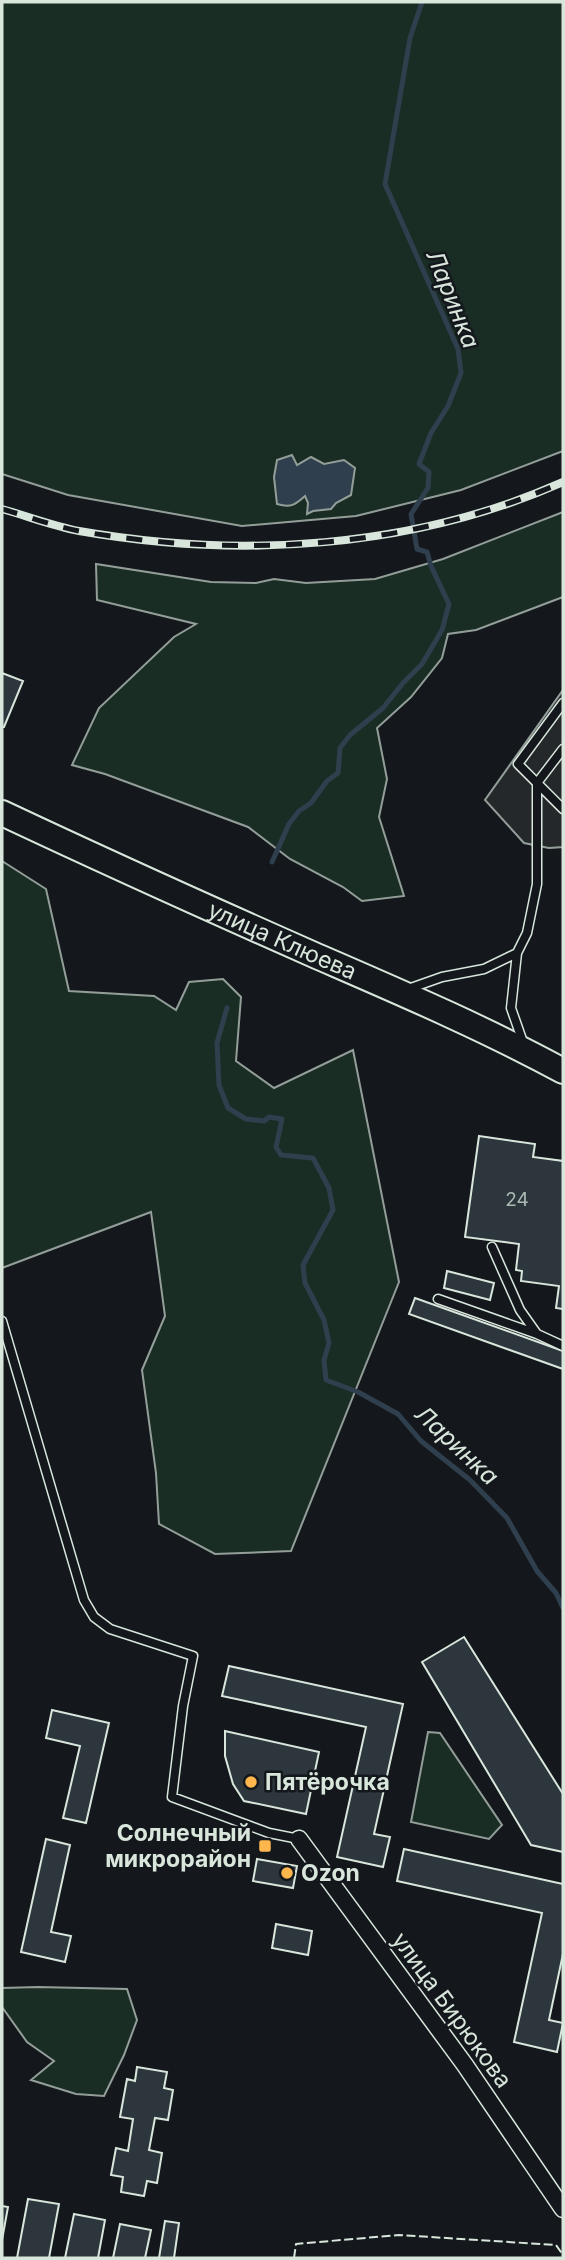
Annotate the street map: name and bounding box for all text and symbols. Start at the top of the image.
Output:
water label: Ларинка [420,246,486,352]
street label: улица Клюева [204,896,361,986]
house number: 24 [505,1188,529,1211]
water label: Ларинка [409,1399,505,1491]
place label: Пятёрочка [265,1768,390,1796]
marker: Пятёрочка [243,1774,259,1790]
place label: Солнечный микрорайон [105,1819,251,1873]
marker: Солнечный микрорайон [257,1838,273,1854]
place label: Ozon [301,1859,360,1887]
marker: Ozon [279,1865,295,1881]
street label: улица Бирюкова [386,1927,518,2093]

